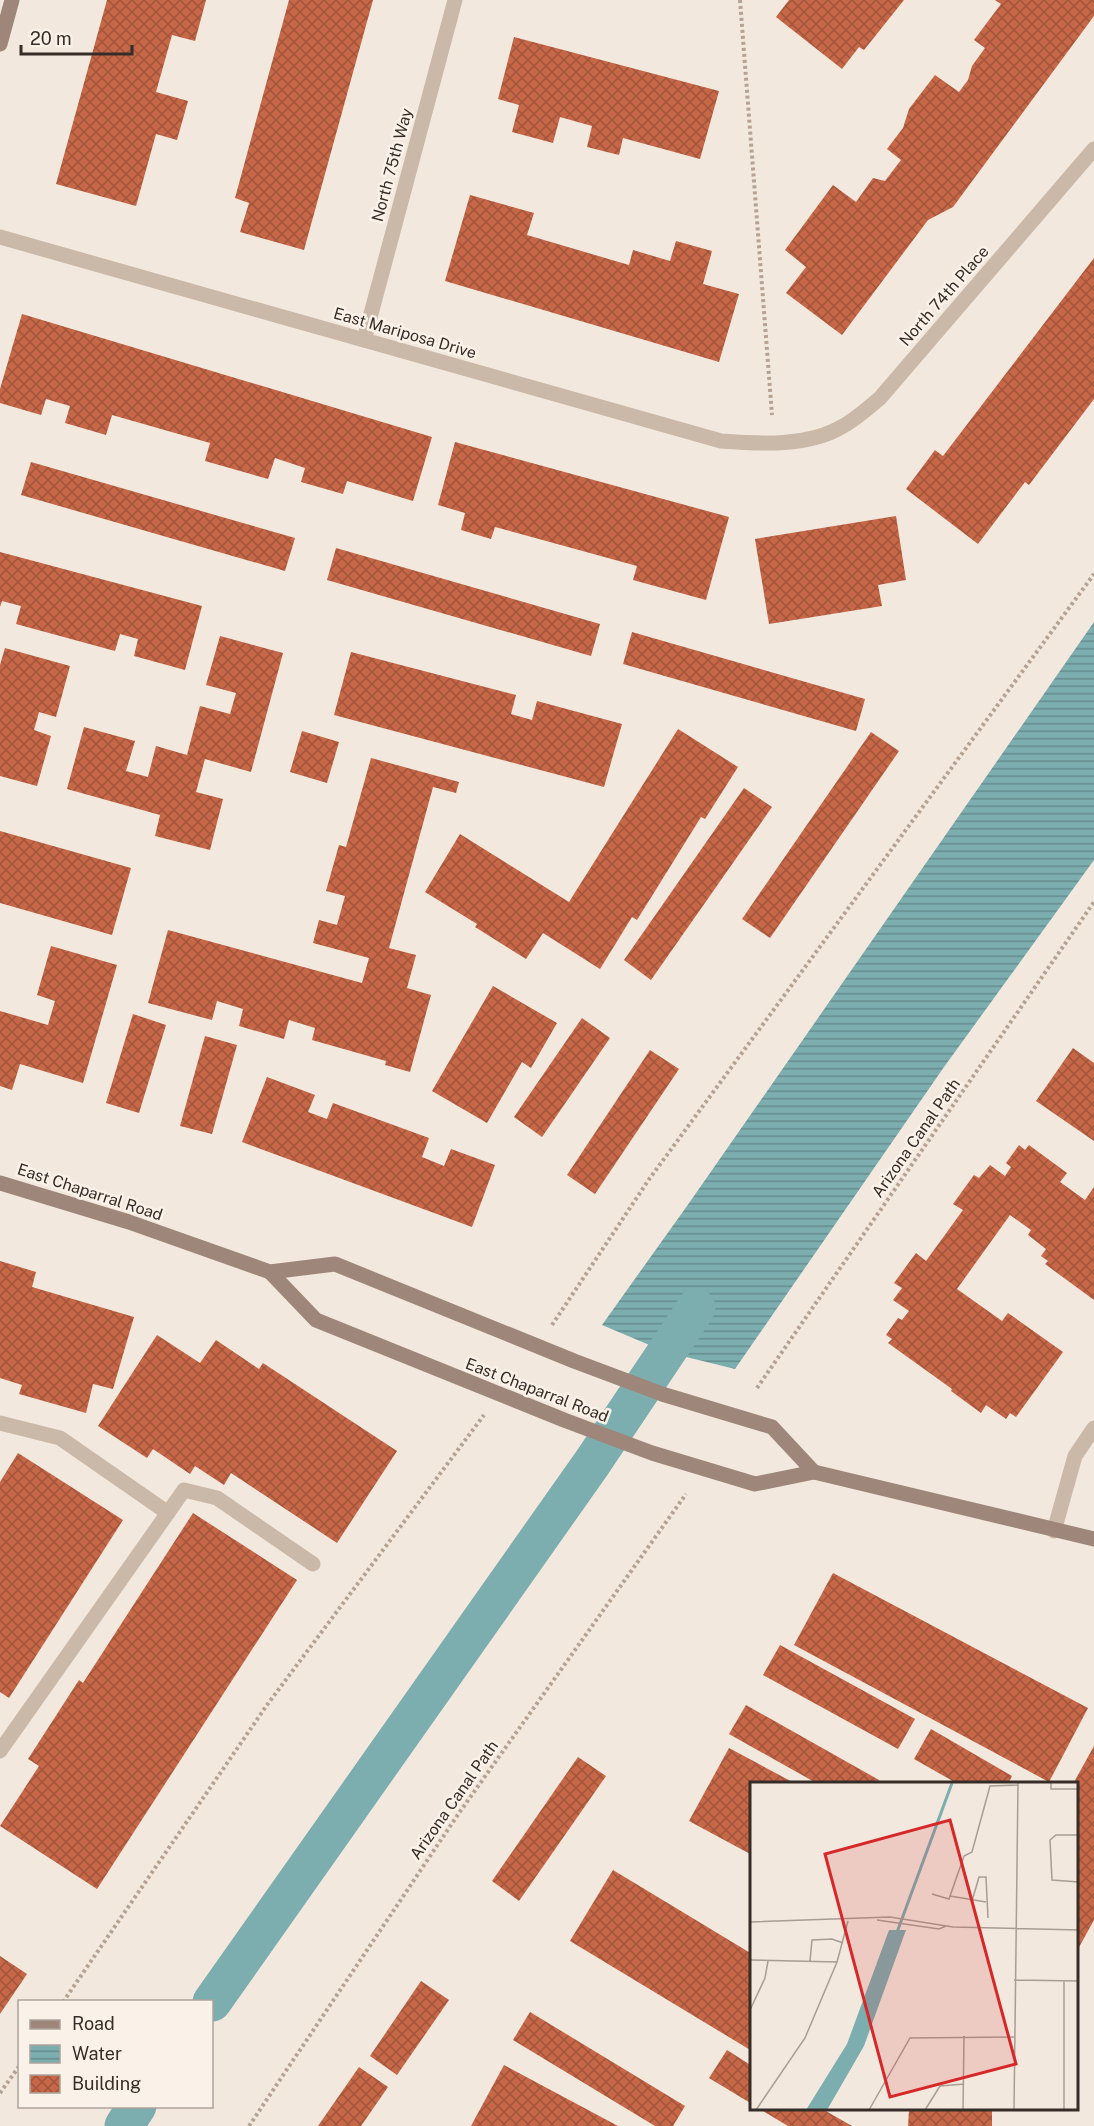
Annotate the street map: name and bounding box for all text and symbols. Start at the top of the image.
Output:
scale bar [21,18,132,56]
text: 20 m [30,28,72,49]
street label: North 75th Way [368,106,416,224]
street label: North 74th Place [895,242,993,350]
street label: East Mariposa Drive [331,304,479,362]
street label: Arizona Canal Path [868,1075,964,1201]
street label: East Chaparral Road [15,1160,165,1224]
street label: East Chaparral Road [463,1354,611,1426]
street label: Arizona Canal Path [406,1737,502,1863]
inset map [750,1782,1079,2111]
legend [18,2000,213,2108]
text: Road [72,2013,115,2034]
text: Water [72,2043,122,2064]
text: Building [72,2073,141,2094]

